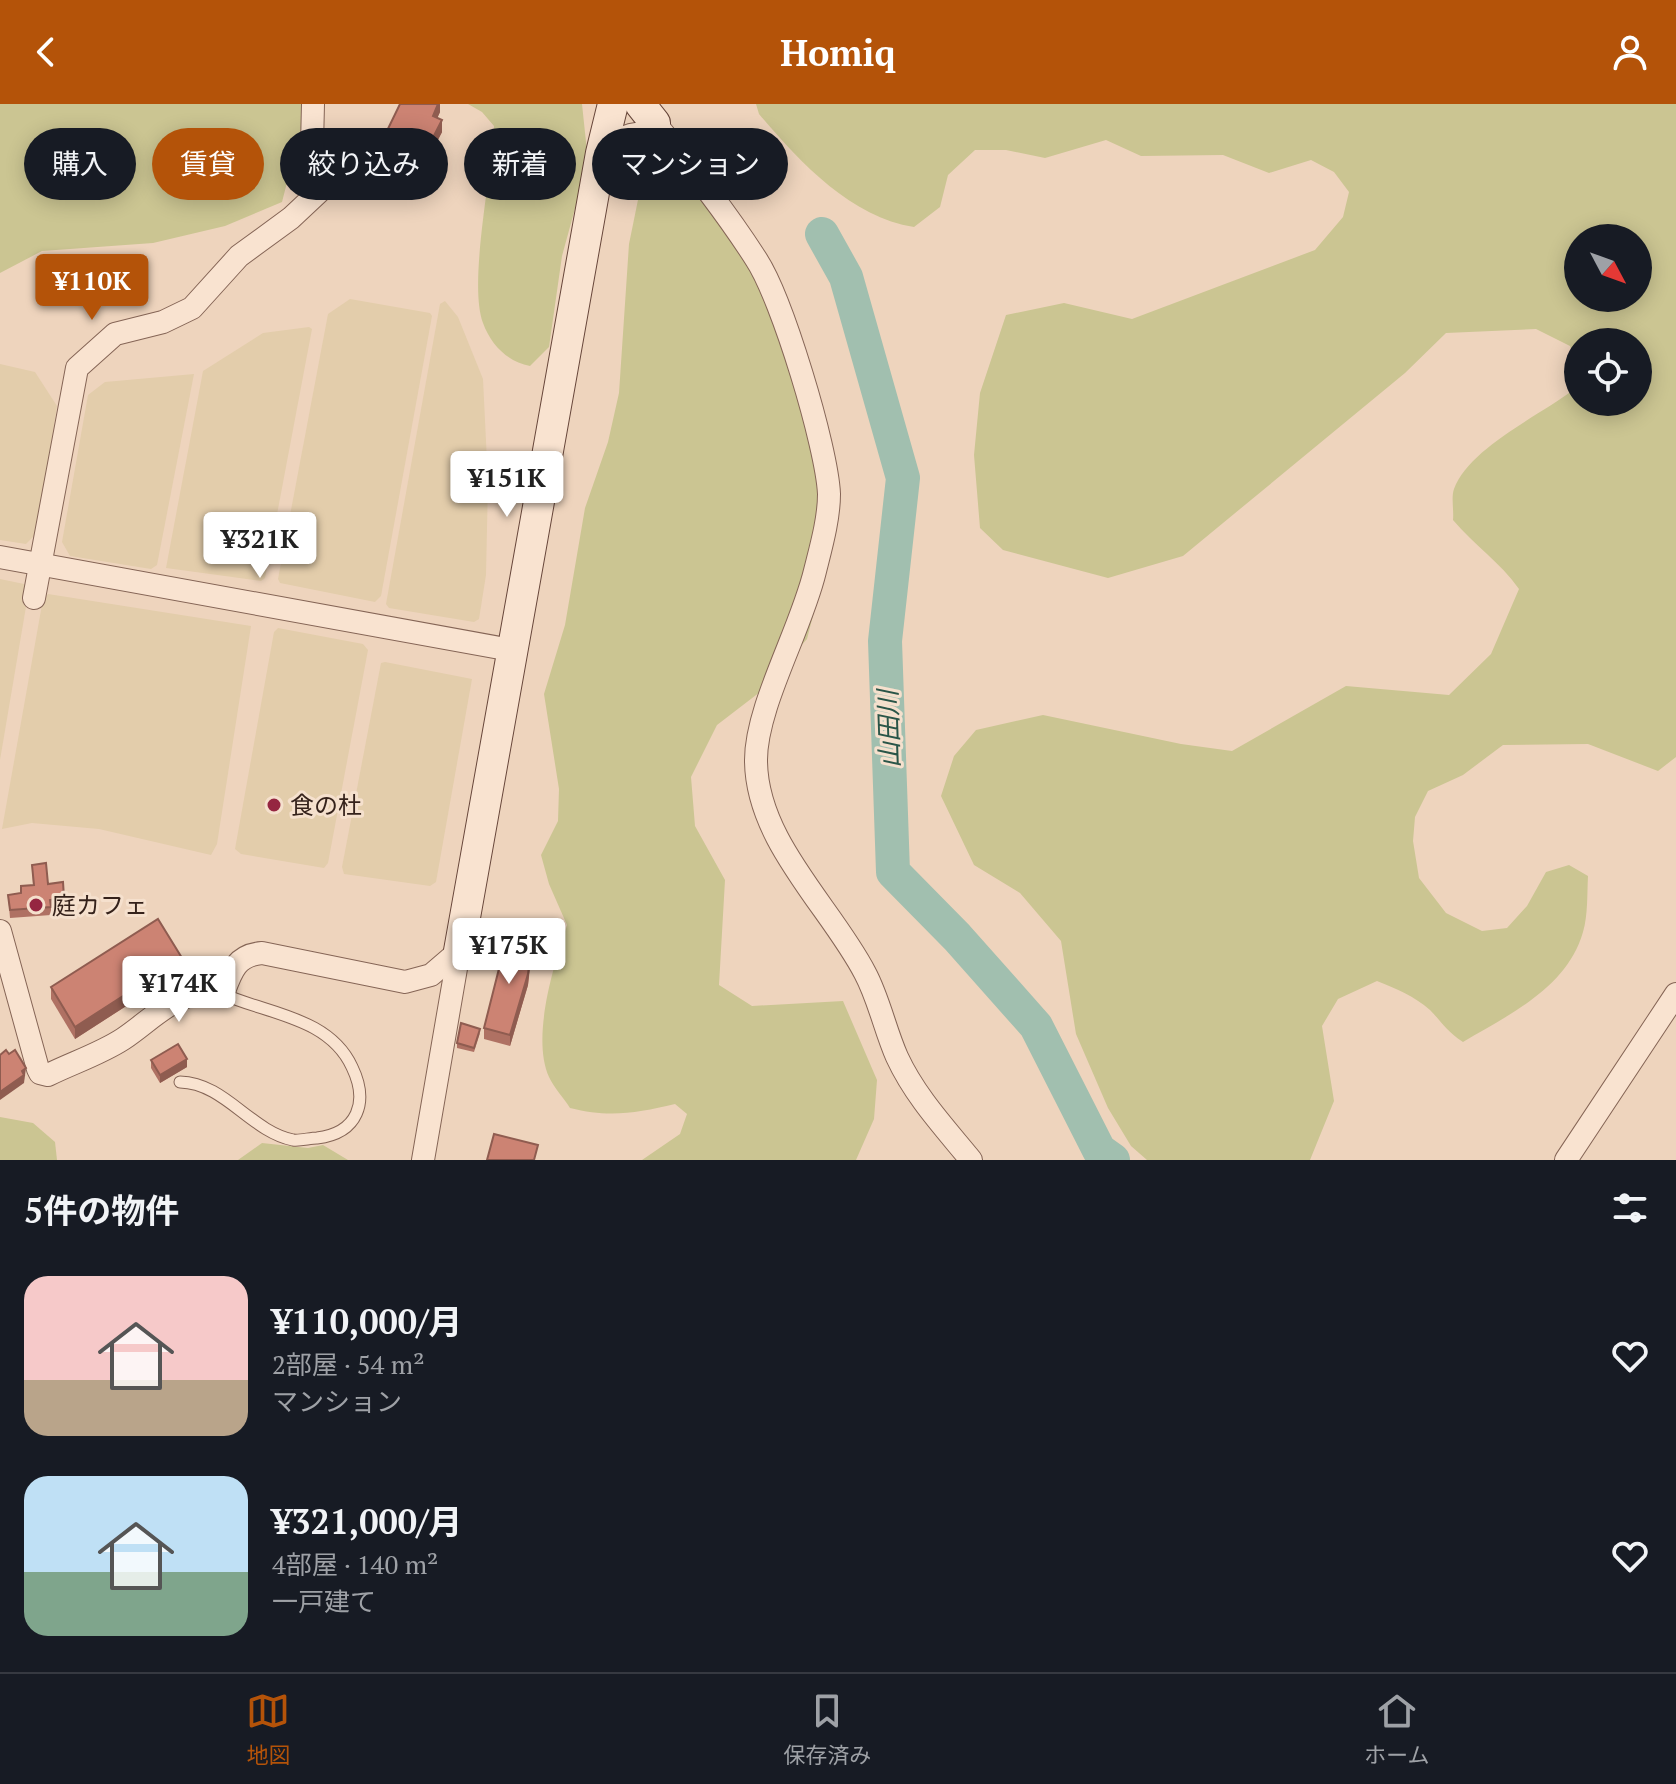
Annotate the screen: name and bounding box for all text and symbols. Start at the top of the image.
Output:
text: Homiq [780,29,896,76]
icon: back [24,30,68,74]
icon: person [1608,30,1652,74]
chip: 購入 [24,128,136,200]
chip: 賃貸 [152,128,264,200]
chip: 絞り込み [280,128,448,200]
chip: 新着 [464,128,576,200]
chip: マンション [592,128,788,200]
north arrow [1564,224,1652,312]
map controls [1564,224,1652,416]
pin: ¥110K [36,254,148,322]
text: ¥110K [53,263,131,297]
button: locate [1564,328,1652,416]
pin: ¥151K [451,451,563,519]
text: ¥151K [468,460,546,494]
pin: ¥321K [204,512,316,580]
text: ¥321K [221,521,299,555]
water label: 山田川 [870,686,906,769]
place label: 食の杜 [290,789,362,821]
marker: 食の杜 [265,796,283,814]
place label: 庭カフェ [52,889,148,921]
marker: 庭カフェ [27,896,45,914]
pin: ¥175K [453,918,565,986]
text: ¥175K [470,927,548,961]
pin: ¥174K [123,956,235,1024]
text: ¥174K [140,965,218,999]
icon: filters [1608,1186,1652,1230]
text: 5件の物件 [24,1188,179,1233]
text: ¥110,000/月 [272,1299,463,1344]
icon: home [88,1308,184,1404]
icon: heart [1608,1334,1652,1378]
text: 2部屋 · 54 m² [272,1347,424,1381]
text: マンション [272,1384,402,1418]
text: ¥321,000/月 [272,1499,463,1544]
icon: home [88,1508,184,1604]
icon: heart [1608,1534,1652,1578]
text: 4部屋 · 140 m² [272,1547,438,1581]
text: 一戸建て [272,1584,376,1618]
tab: 地図 [246,1689,290,1769]
tab: 保存済み [783,1689,871,1769]
tab: ホーム [1364,1689,1430,1769]

